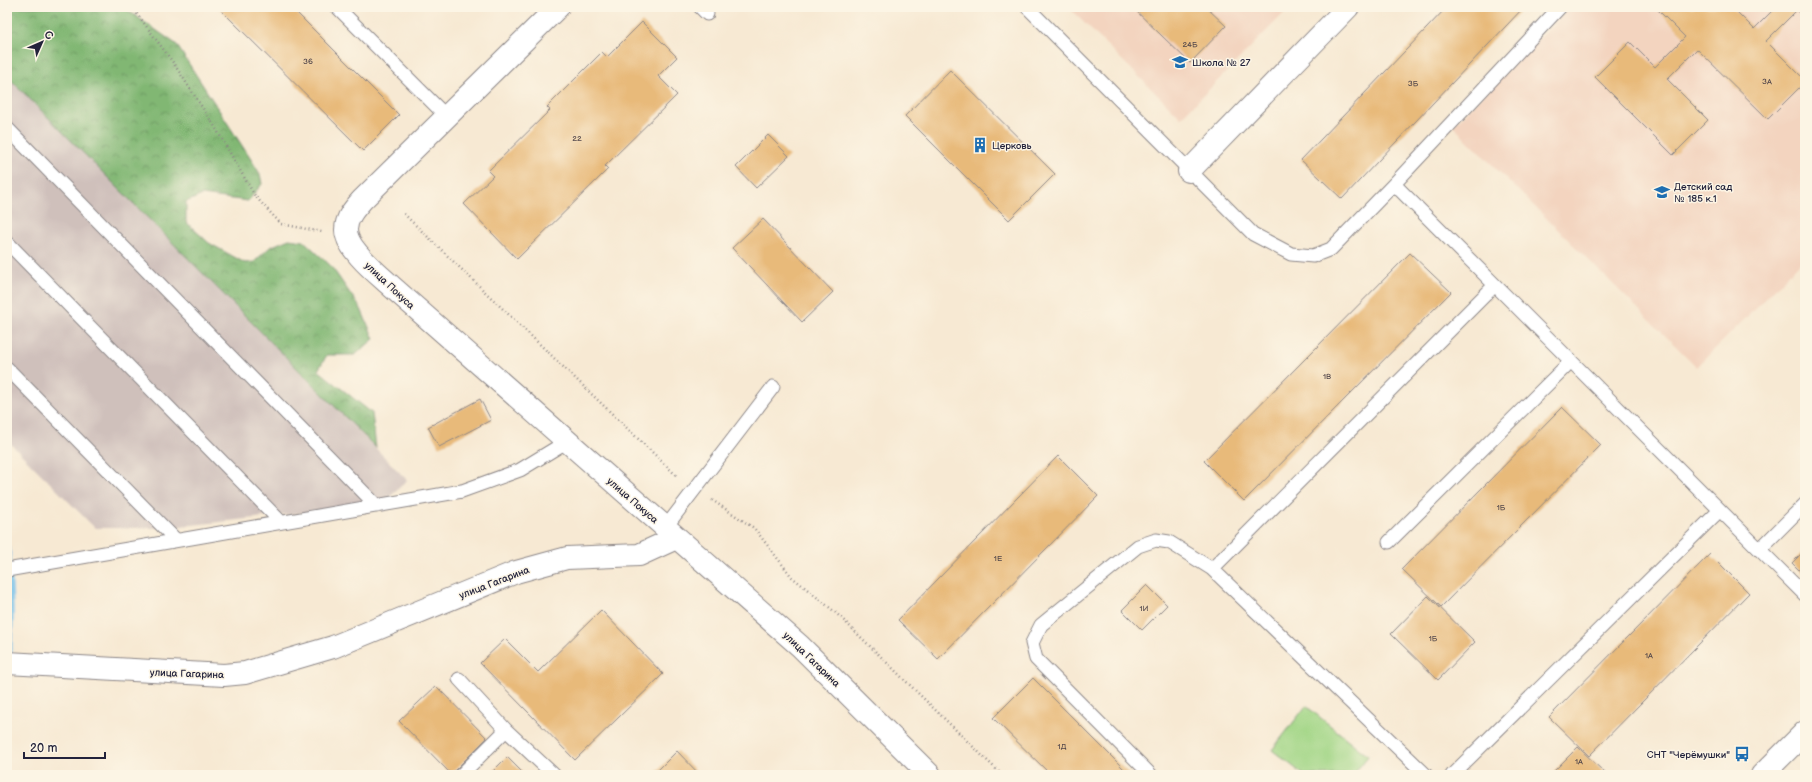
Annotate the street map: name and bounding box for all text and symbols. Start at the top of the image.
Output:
north arrow [22,22,62,62]
text: С [41,28,56,43]
house number: 24Б [1182,40,1198,49]
school or university icon: Школа № 27 [1171,53,1189,71]
house number: 36 [303,57,313,66]
place label: Школа № 27 [1192,57,1251,69]
house number: 3А [1762,77,1772,86]
house number: 3Б [1408,79,1419,88]
house number: 22 [572,134,582,143]
building icon: Церковь [971,136,989,154]
place label: Церковь [992,140,1031,152]
place label: Детский сад № 185 к.1 [1674,181,1732,205]
school or university icon: Детский сад № 185 к.1 [1653,183,1671,201]
street label: улица Покуса [362,260,417,312]
house number: 1В [1323,372,1331,381]
street label: улица Покуса [604,475,660,526]
house number: 1Б [1497,503,1506,512]
house number: 1Е [994,554,1002,563]
street label: улица Гагарина [458,564,531,602]
house number: 1И [1139,604,1149,613]
street label: улица Гагарина [780,630,842,690]
house number: 1Б [1429,634,1438,643]
house number: 1А [1645,651,1653,660]
street label: улица Гагарина [150,667,224,681]
scale bar [24,734,105,760]
text: 20 m [30,741,57,756]
house number: 1Д [1058,742,1067,751]
bus stop icon: СНТ "Черёмушки" [1733,745,1751,763]
place label: СНТ "Черёмушки" [1647,749,1730,761]
house number: 1А [1575,757,1583,766]

